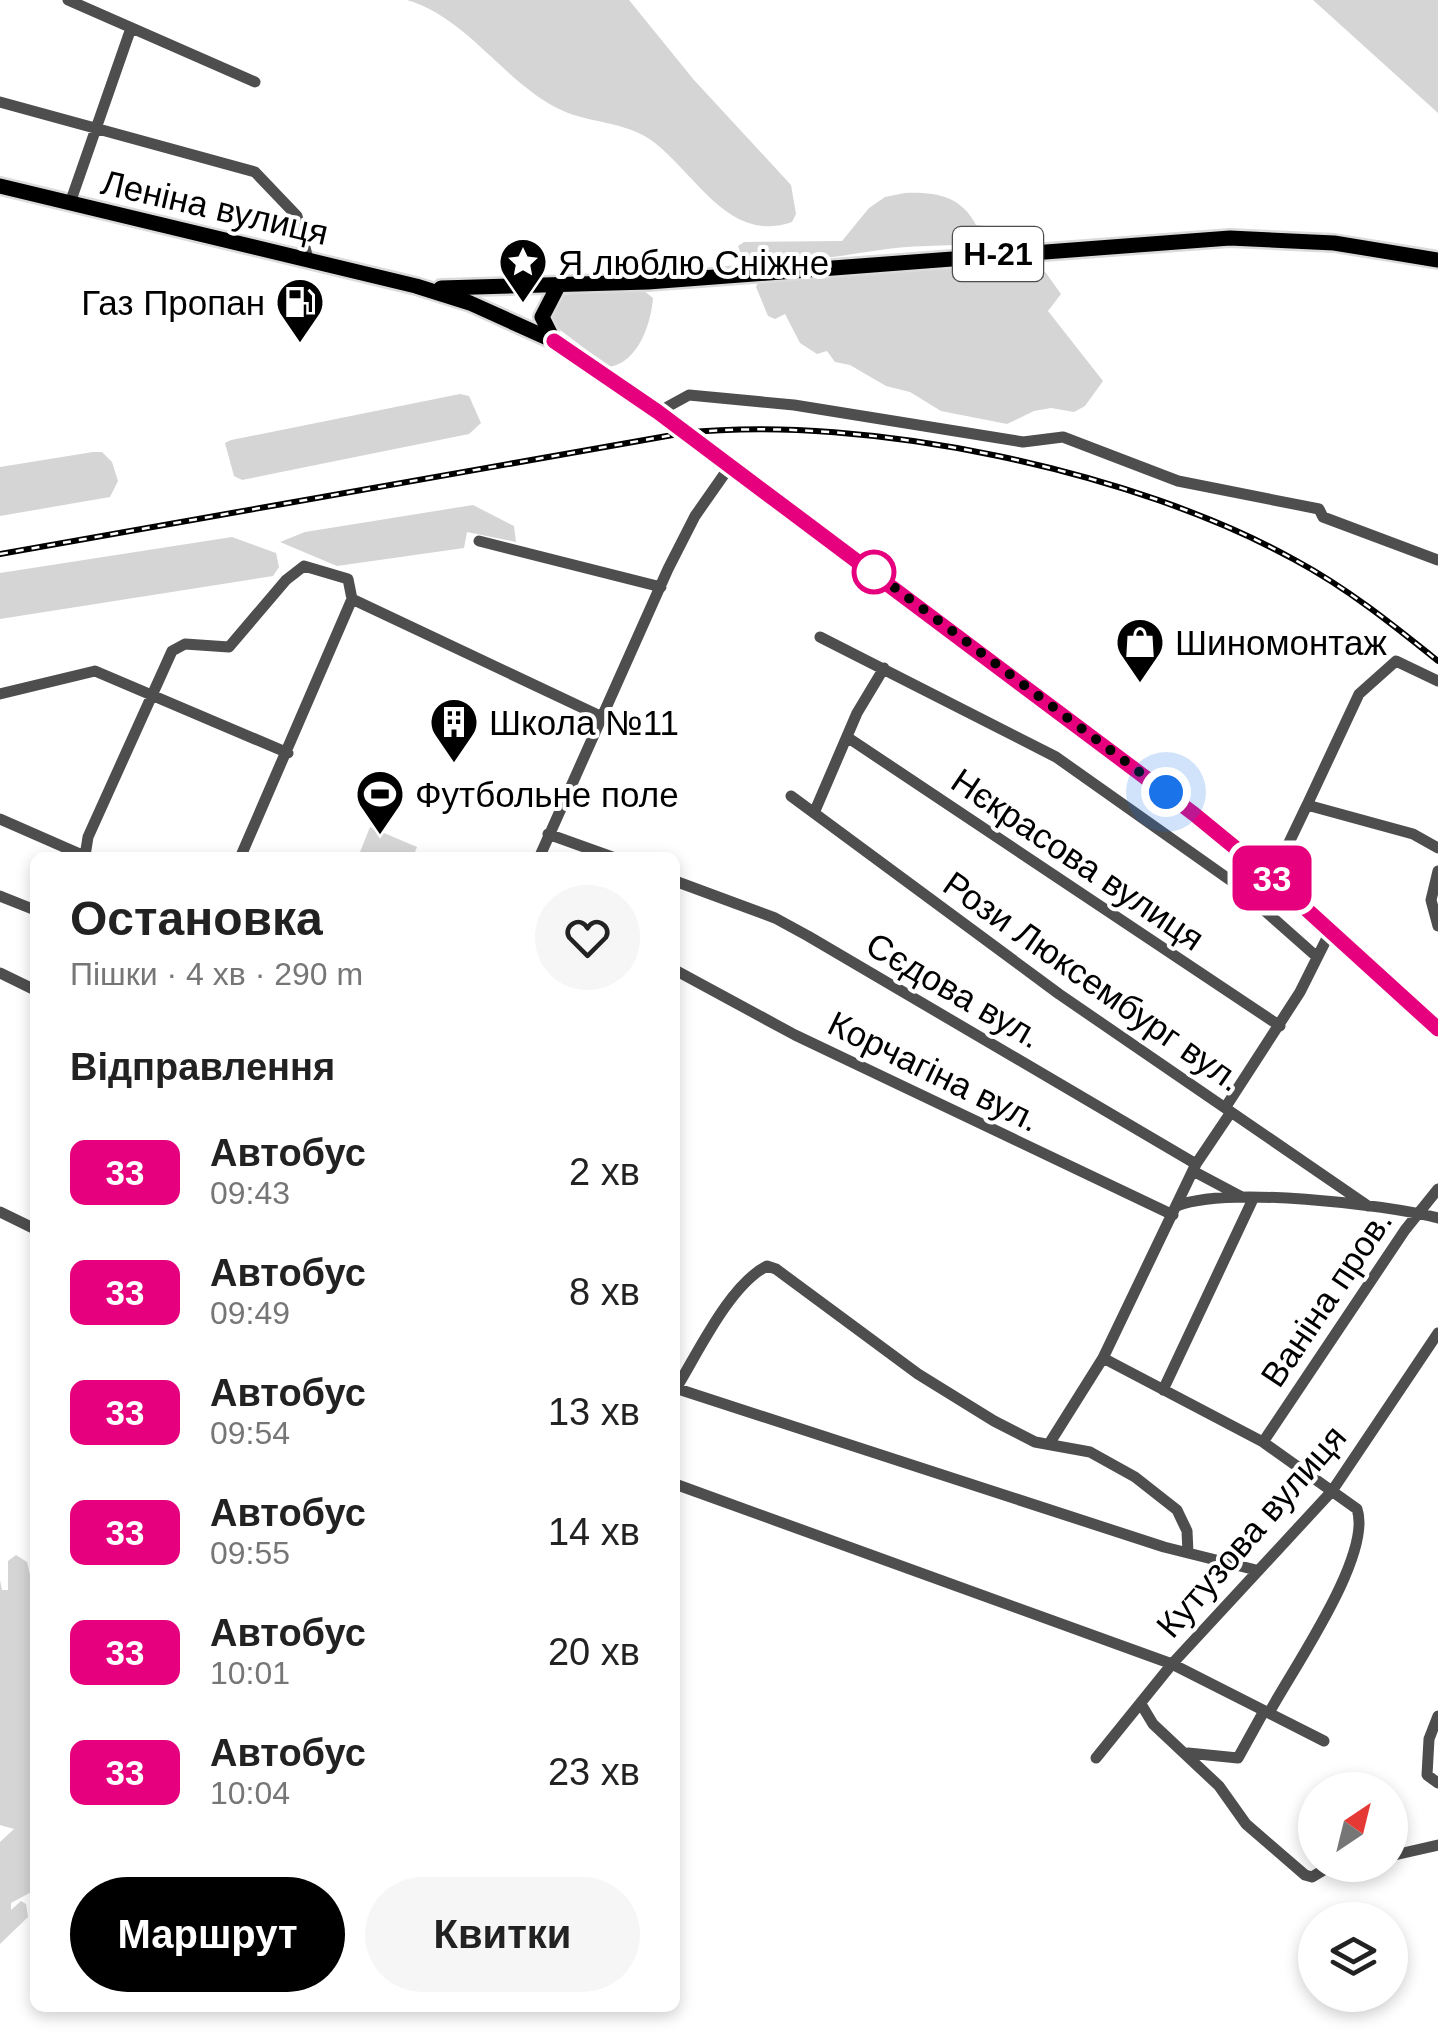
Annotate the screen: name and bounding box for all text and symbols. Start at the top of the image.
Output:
street label: Леніна вулиця [98,162,332,252]
road number: Н-21 [953,227,1043,281]
place icon: Я люблю Сніжне [497,236,549,304]
place label: Я люблю Сніжне [558,243,829,282]
fuel station icon: Газ Пропан [274,276,326,344]
place label: Газ Пропан [81,283,265,322]
unlabelled marker [853,551,895,593]
shop icon: Шиномонтаж [1114,616,1166,684]
place label: Шиномонтаж [1175,623,1387,662]
building icon: Школа №11 [428,696,480,764]
place label: Школа №11 [489,703,679,742]
street label: Нєкрасова вулиця [945,760,1211,958]
your location [1141,767,1191,817]
sports icon: Футбольне поле [354,768,406,836]
place label: Футбольне поле [415,775,679,814]
line badge: 33 [1227,846,1317,910]
text: 33 [1253,859,1291,898]
street label: Рози Люксембург вул. [936,863,1250,1099]
button: heart [535,885,640,990]
text: Остановка [70,892,323,945]
street label: Сєдова вул. [860,924,1048,1056]
text: Пішки · 4 хв · 290 m [70,956,363,992]
street label: Корчагіна вул. [822,1003,1046,1139]
text: Відправлення [70,1046,335,1088]
text: Автобус [210,1132,366,1174]
text: 2 хв [569,1151,640,1193]
text: 33 [106,1153,144,1192]
text: 09:43 [210,1175,290,1211]
street label: Ваніна пров. [1253,1202,1399,1394]
text: Автобус [210,1252,366,1294]
text: 8 хв [569,1271,640,1313]
text: 33 [106,1273,144,1312]
text: 09:49 [210,1295,290,1331]
text: Автобус [210,1372,366,1414]
text: 13 хв [548,1391,640,1433]
text: 33 [106,1393,144,1432]
text: 09:54 [210,1415,290,1451]
street label: Кутузова вулиця [1148,1417,1354,1645]
text: Автобус [210,1492,366,1534]
text: 14 хв [548,1511,640,1553]
text: 33 [106,1513,144,1552]
text: 09:55 [210,1535,290,1571]
text: Автобус [210,1612,366,1654]
text: 20 хв [548,1631,640,1673]
text: 33 [106,1633,144,1672]
text: 10:01 [210,1655,290,1691]
text: Автобус [210,1732,366,1774]
text: 23 хв [548,1751,640,1793]
text: 33 [106,1753,144,1792]
north arrow [1298,1772,1408,1882]
map controls [1298,1772,1408,2012]
text: 10:04 [210,1775,290,1811]
button: Маршрут [70,1877,345,1992]
button: Квитки [365,1877,640,1992]
button: layers [1298,1902,1408,2012]

